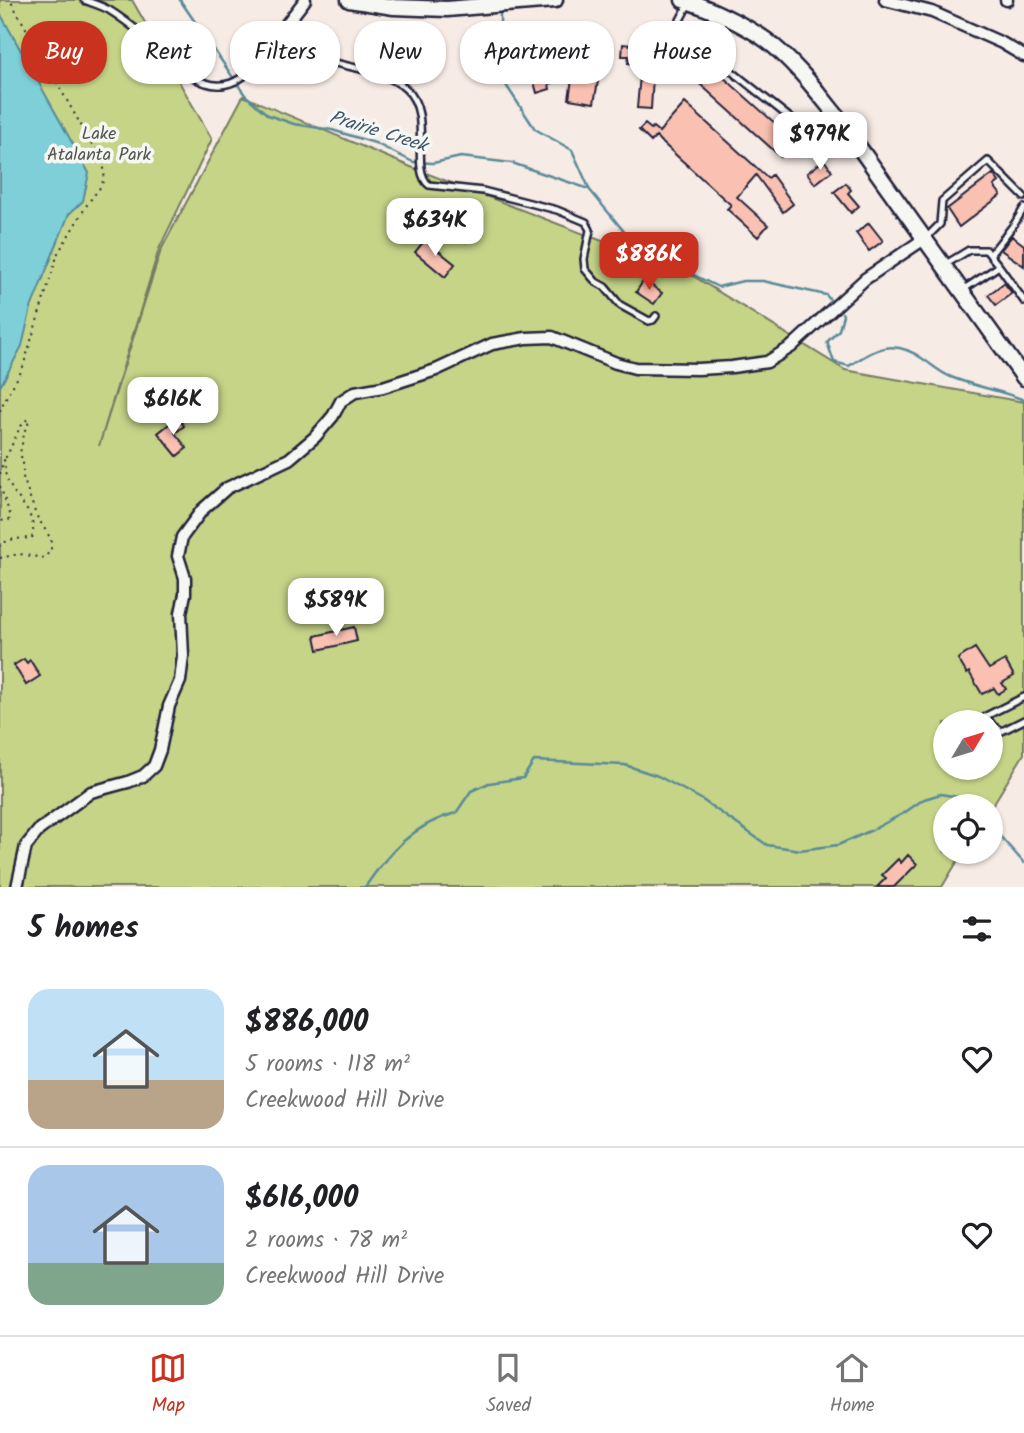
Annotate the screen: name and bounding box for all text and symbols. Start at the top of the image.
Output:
chip: Buy [21,21,107,84]
chip: Rent [121,21,216,84]
chip: Filters [230,21,340,84]
chip: New [354,21,446,84]
chip: Apartment [460,21,614,84]
chip: House [628,21,736,84]
water label: Prairie Creek [325,103,433,162]
pin: $979K [771,113,869,172]
text: $979K [789,117,851,153]
park label: Lake Atalanta Park [47,120,152,170]
pin: $634K [386,198,484,258]
text: $634K [402,203,468,239]
pin: $886K [600,232,698,292]
text: $886K [615,237,683,273]
pin: $616K [124,378,222,437]
text: $616K [143,382,203,418]
pin: $589K [287,578,385,638]
text: $589K [304,583,368,619]
north arrow [933,710,1003,780]
map controls [933,710,1003,864]
button: locate [933,794,1003,864]
text: 5 homes [28,905,139,953]
icon: filters [958,910,996,948]
text: $886,000 [245,999,368,1047]
icon: home [84,1017,168,1101]
icon: heart [958,1040,996,1078]
text: 5 rooms · 118 m² [245,1047,410,1083]
text: Creekwood Hill Drive [245,1083,444,1119]
text: $616,000 [245,1175,358,1223]
icon: home [84,1193,168,1277]
icon: heart [958,1216,996,1254]
text: 2 rooms · 78 m² [245,1223,407,1259]
text: Creekwood Hill Drive [245,1259,444,1295]
tab: Map [149,1349,187,1421]
tab: Saved [486,1349,531,1421]
tab: Home [830,1349,875,1421]

